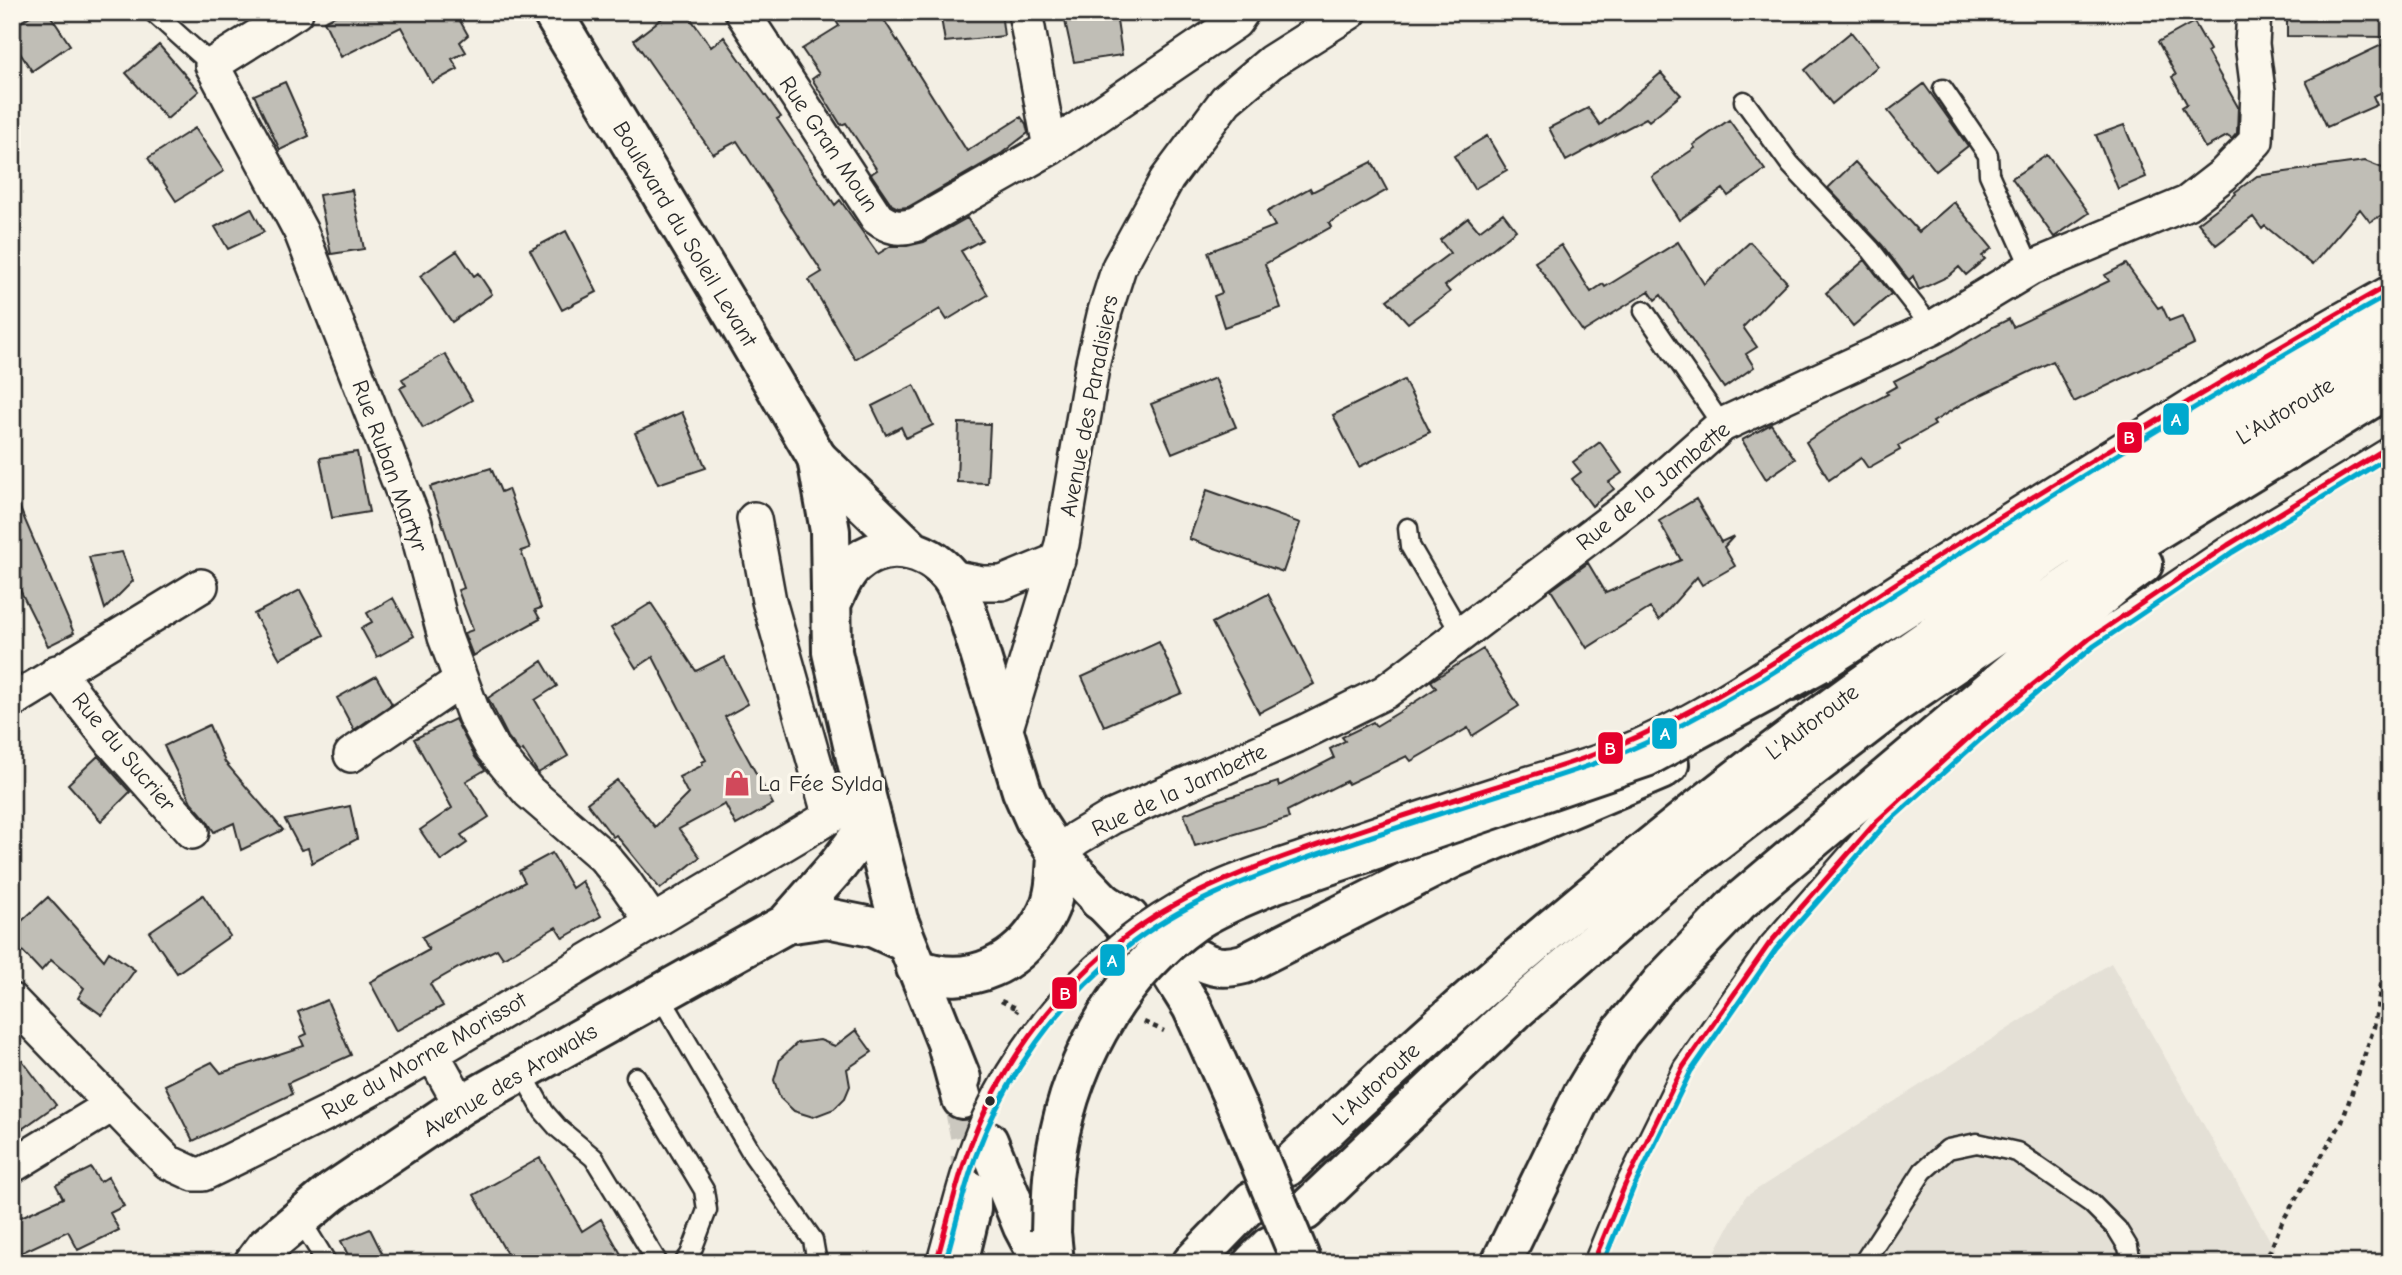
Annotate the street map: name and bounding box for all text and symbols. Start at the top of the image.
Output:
street label: Rue Gran Moun [774,71,884,217]
street label: Boulevard du Soleil Levant [607,116,764,353]
street label: Avenue des Paradisiers [1054,293,1124,519]
street label: L'Autoroute [2231,371,2339,451]
street label: Rue Ruban Martyr [346,376,434,556]
line badge: A [2162,402,2190,436]
text: A [2171,409,2182,431]
street label: Rue de la Jambette [1571,416,1735,556]
line badge: B [2116,421,2143,454]
text: B [2123,427,2135,449]
street label: L'Autoroute [1760,678,1864,766]
street label: Rue du Sucrier [66,687,182,818]
line badge: A [1651,717,1678,750]
text: A [1660,723,1671,745]
line badge: B [1597,731,1624,765]
street label: Rue de la Jambette [1087,738,1271,842]
text: B [1604,738,1616,760]
shop icon: La Fée Sylda [722,768,752,798]
place label: La Fée Sylda [758,770,883,797]
line badge: A [1099,943,1126,977]
text: A [1107,950,1118,972]
line badge: B [1051,976,1078,1010]
text: B [1059,983,1071,1005]
street label: Rue du Morne Morissot [317,986,533,1126]
street label: Avenue des Arawaks [418,1017,602,1143]
street label: L'Autoroute [1327,1037,1425,1131]
unlabelled marker [983,1094,997,1108]

